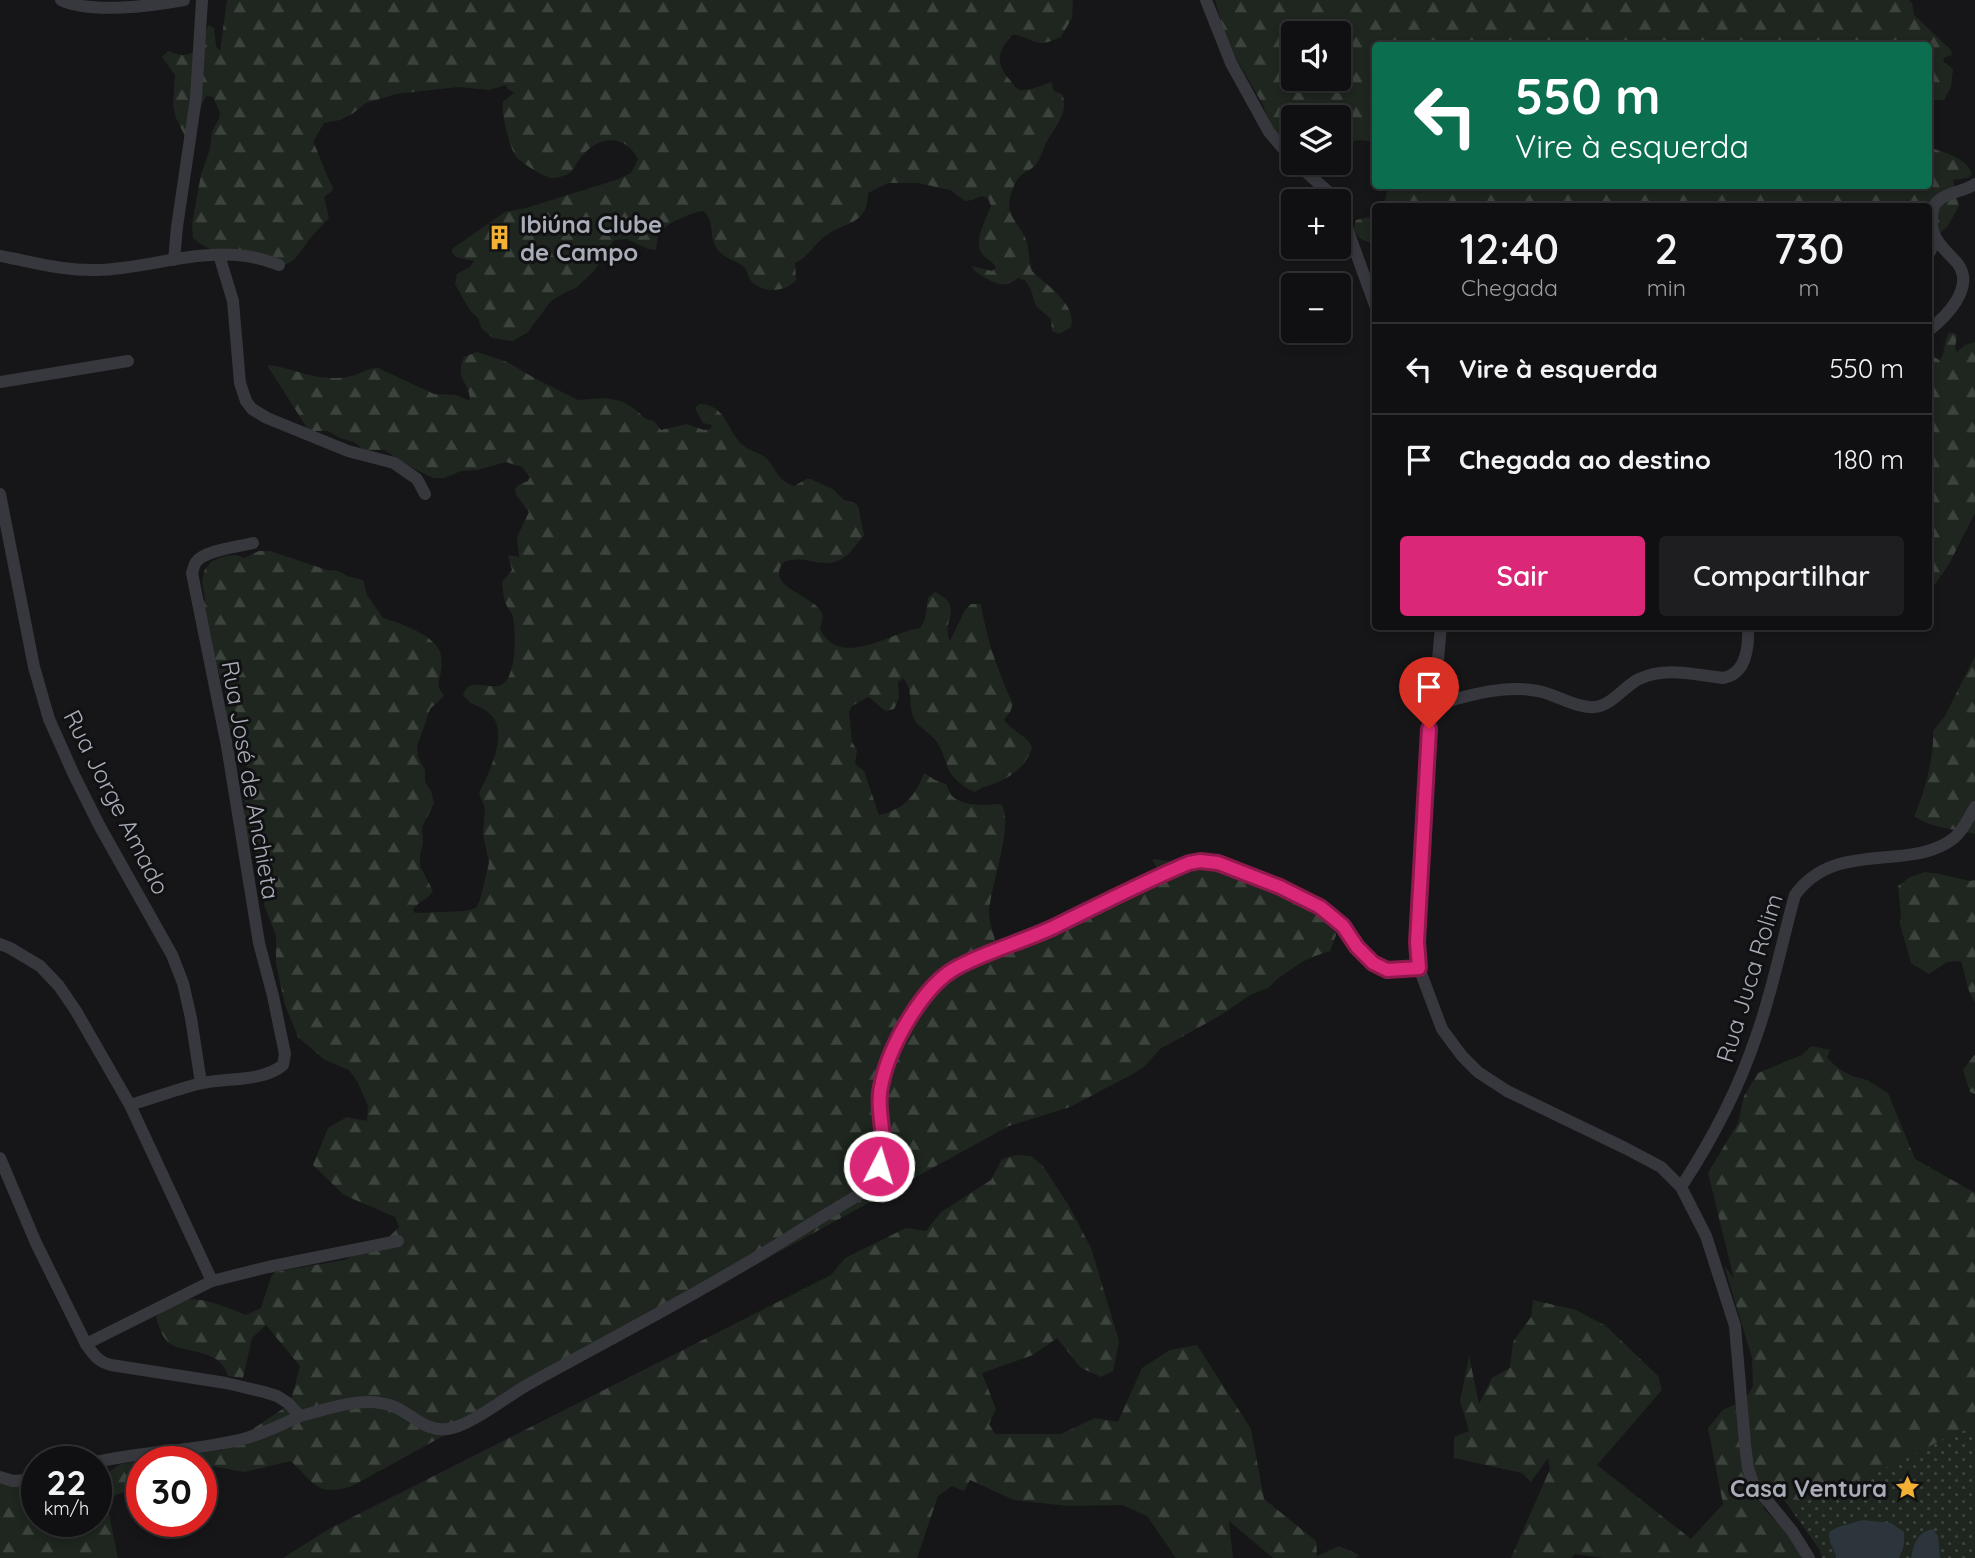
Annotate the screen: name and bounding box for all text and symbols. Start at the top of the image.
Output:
map controls [1281,21,1351,343]
button: sound [1281,21,1351,91]
text: 550 m [1515,65,1660,126]
icon: left [1400,70,1491,161]
button: layers [1281,105,1351,175]
text: Vire à esquerda [1515,126,1749,166]
button: + [1281,189,1351,259]
place label: Ibiúna Clube de Campo [520,209,662,267]
text: 12:40 [1460,222,1559,275]
text: 2 [1655,222,1678,275]
text: 730 [1774,222,1844,275]
building icon: Ibiúna Clube de Campo [486,224,514,252]
button: − [1281,273,1351,343]
text: Chegada [1461,273,1558,302]
text: min [1647,273,1686,302]
text: m [1799,273,1820,302]
icon: left [1400,350,1438,388]
text: Vire à esquerda [1459,352,1658,385]
text: 550 m [1829,352,1904,385]
icon: arrive [1400,441,1438,479]
text: Chegada ao destino [1459,443,1711,476]
text: 180 m [1834,443,1904,476]
button: Sair [1400,536,1645,616]
button: Compartilhar [1659,536,1904,616]
pin [1399,657,1459,729]
street label: Rua José de Anchieta [215,658,287,902]
icon: arrive [1410,668,1448,706]
street label: Rua Jorge Amado [57,705,177,899]
street label: Rua Juca Rolim [1709,890,1789,1066]
position arrow [842,1129,916,1203]
speed limit sign: 30 [126,1446,217,1537]
text: 22 [47,1460,86,1504]
place label: Casa Ventura [1730,1473,1887,1503]
place icon: Casa Ventura [1893,1474,1921,1502]
text: km/h [44,1497,89,1520]

